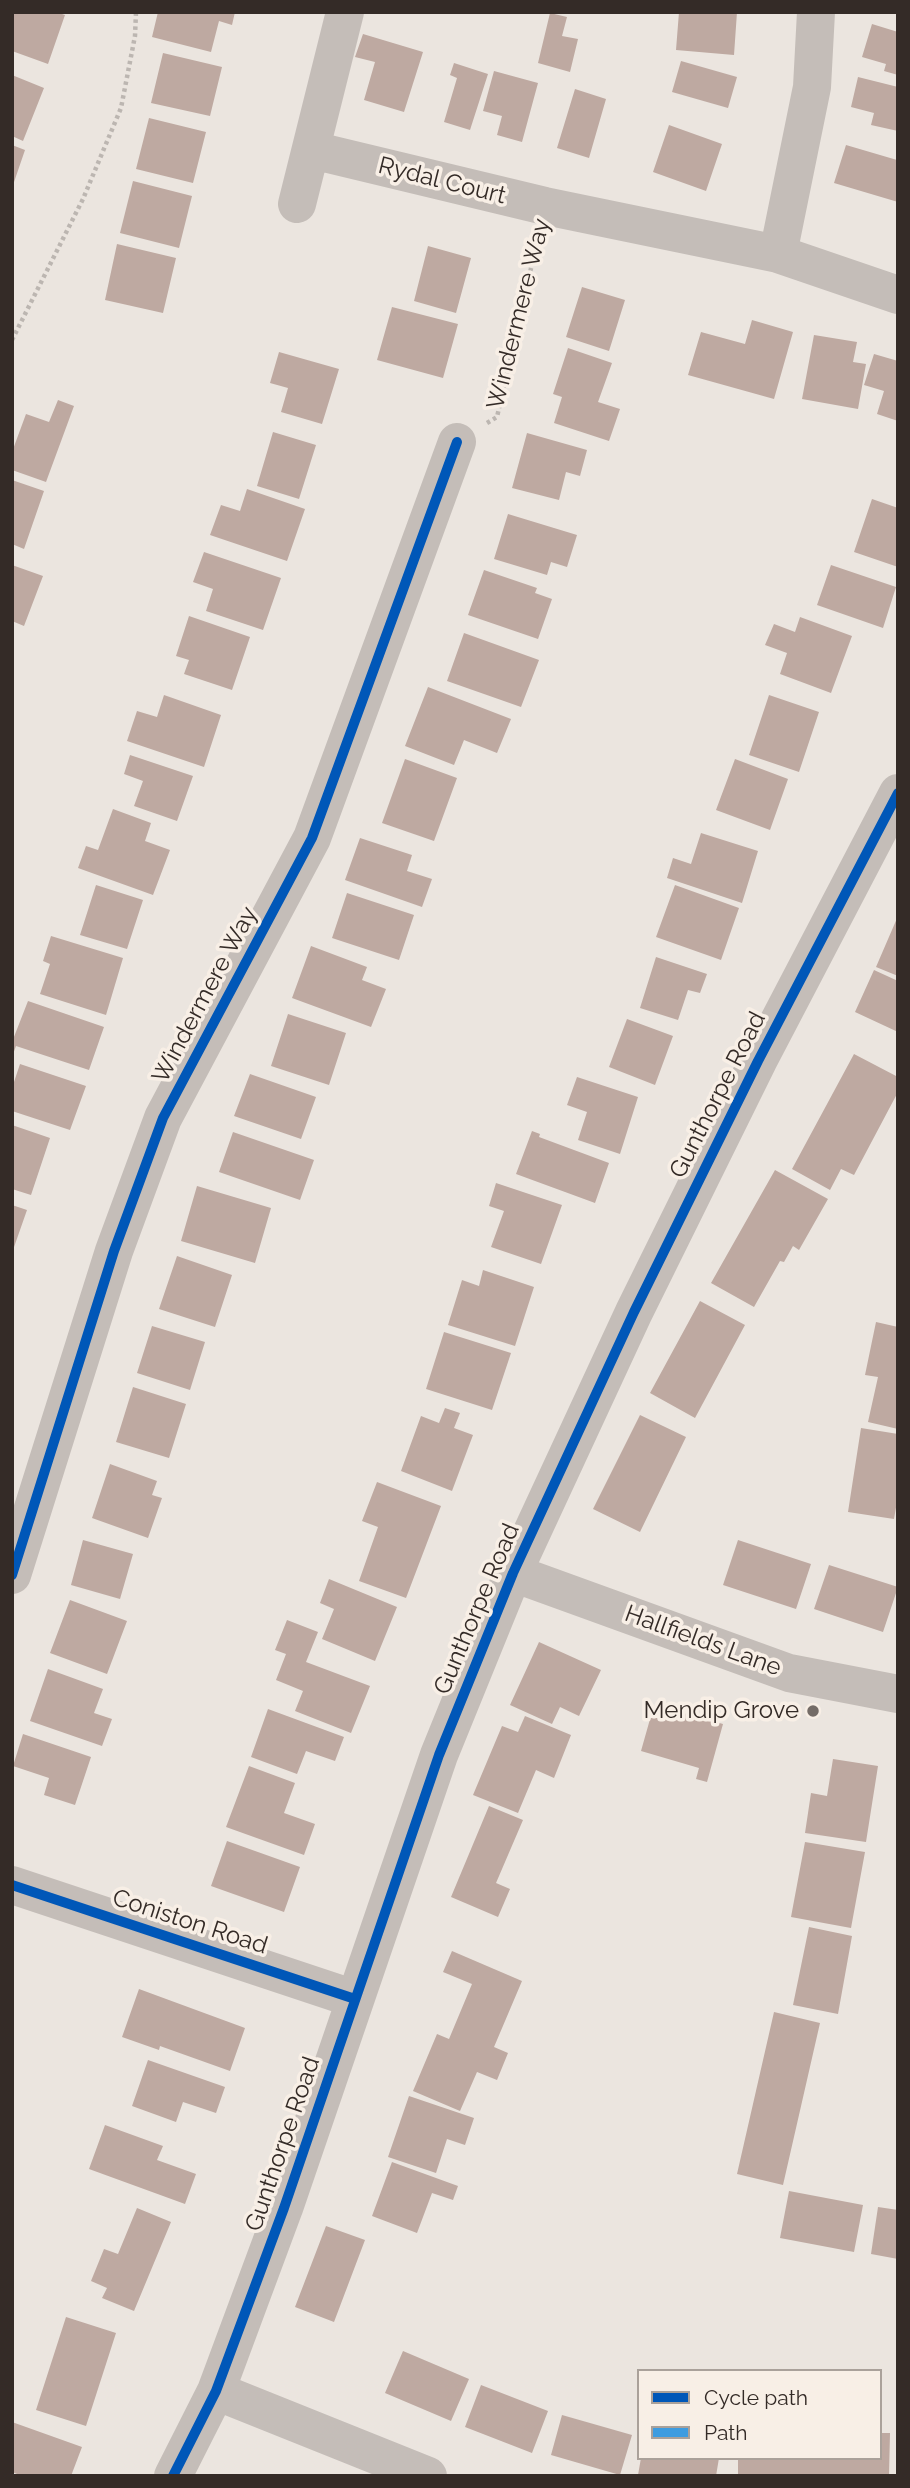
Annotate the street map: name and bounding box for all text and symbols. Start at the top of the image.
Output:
street label: Rydal Court [375,151,509,211]
street label: Windermere Way [481,216,557,412]
street label: Windermere Way [146,902,264,1088]
street label: Gunthorpe Road [664,1007,772,1183]
street label: Gunthorpe Road [428,1519,526,1699]
street label: Hallfields Lane [621,1599,785,1683]
place label: Mendip Grove [643,1697,799,1725]
marker: Mendip Grove [805,1703,821,1719]
street label: Coniston Road [109,1883,271,1961]
street label: Gunthorpe Road [240,2053,326,2235]
legend [637,2369,882,2460]
text: Cycle path [704,2385,808,2410]
text: Path [704,2420,748,2445]

